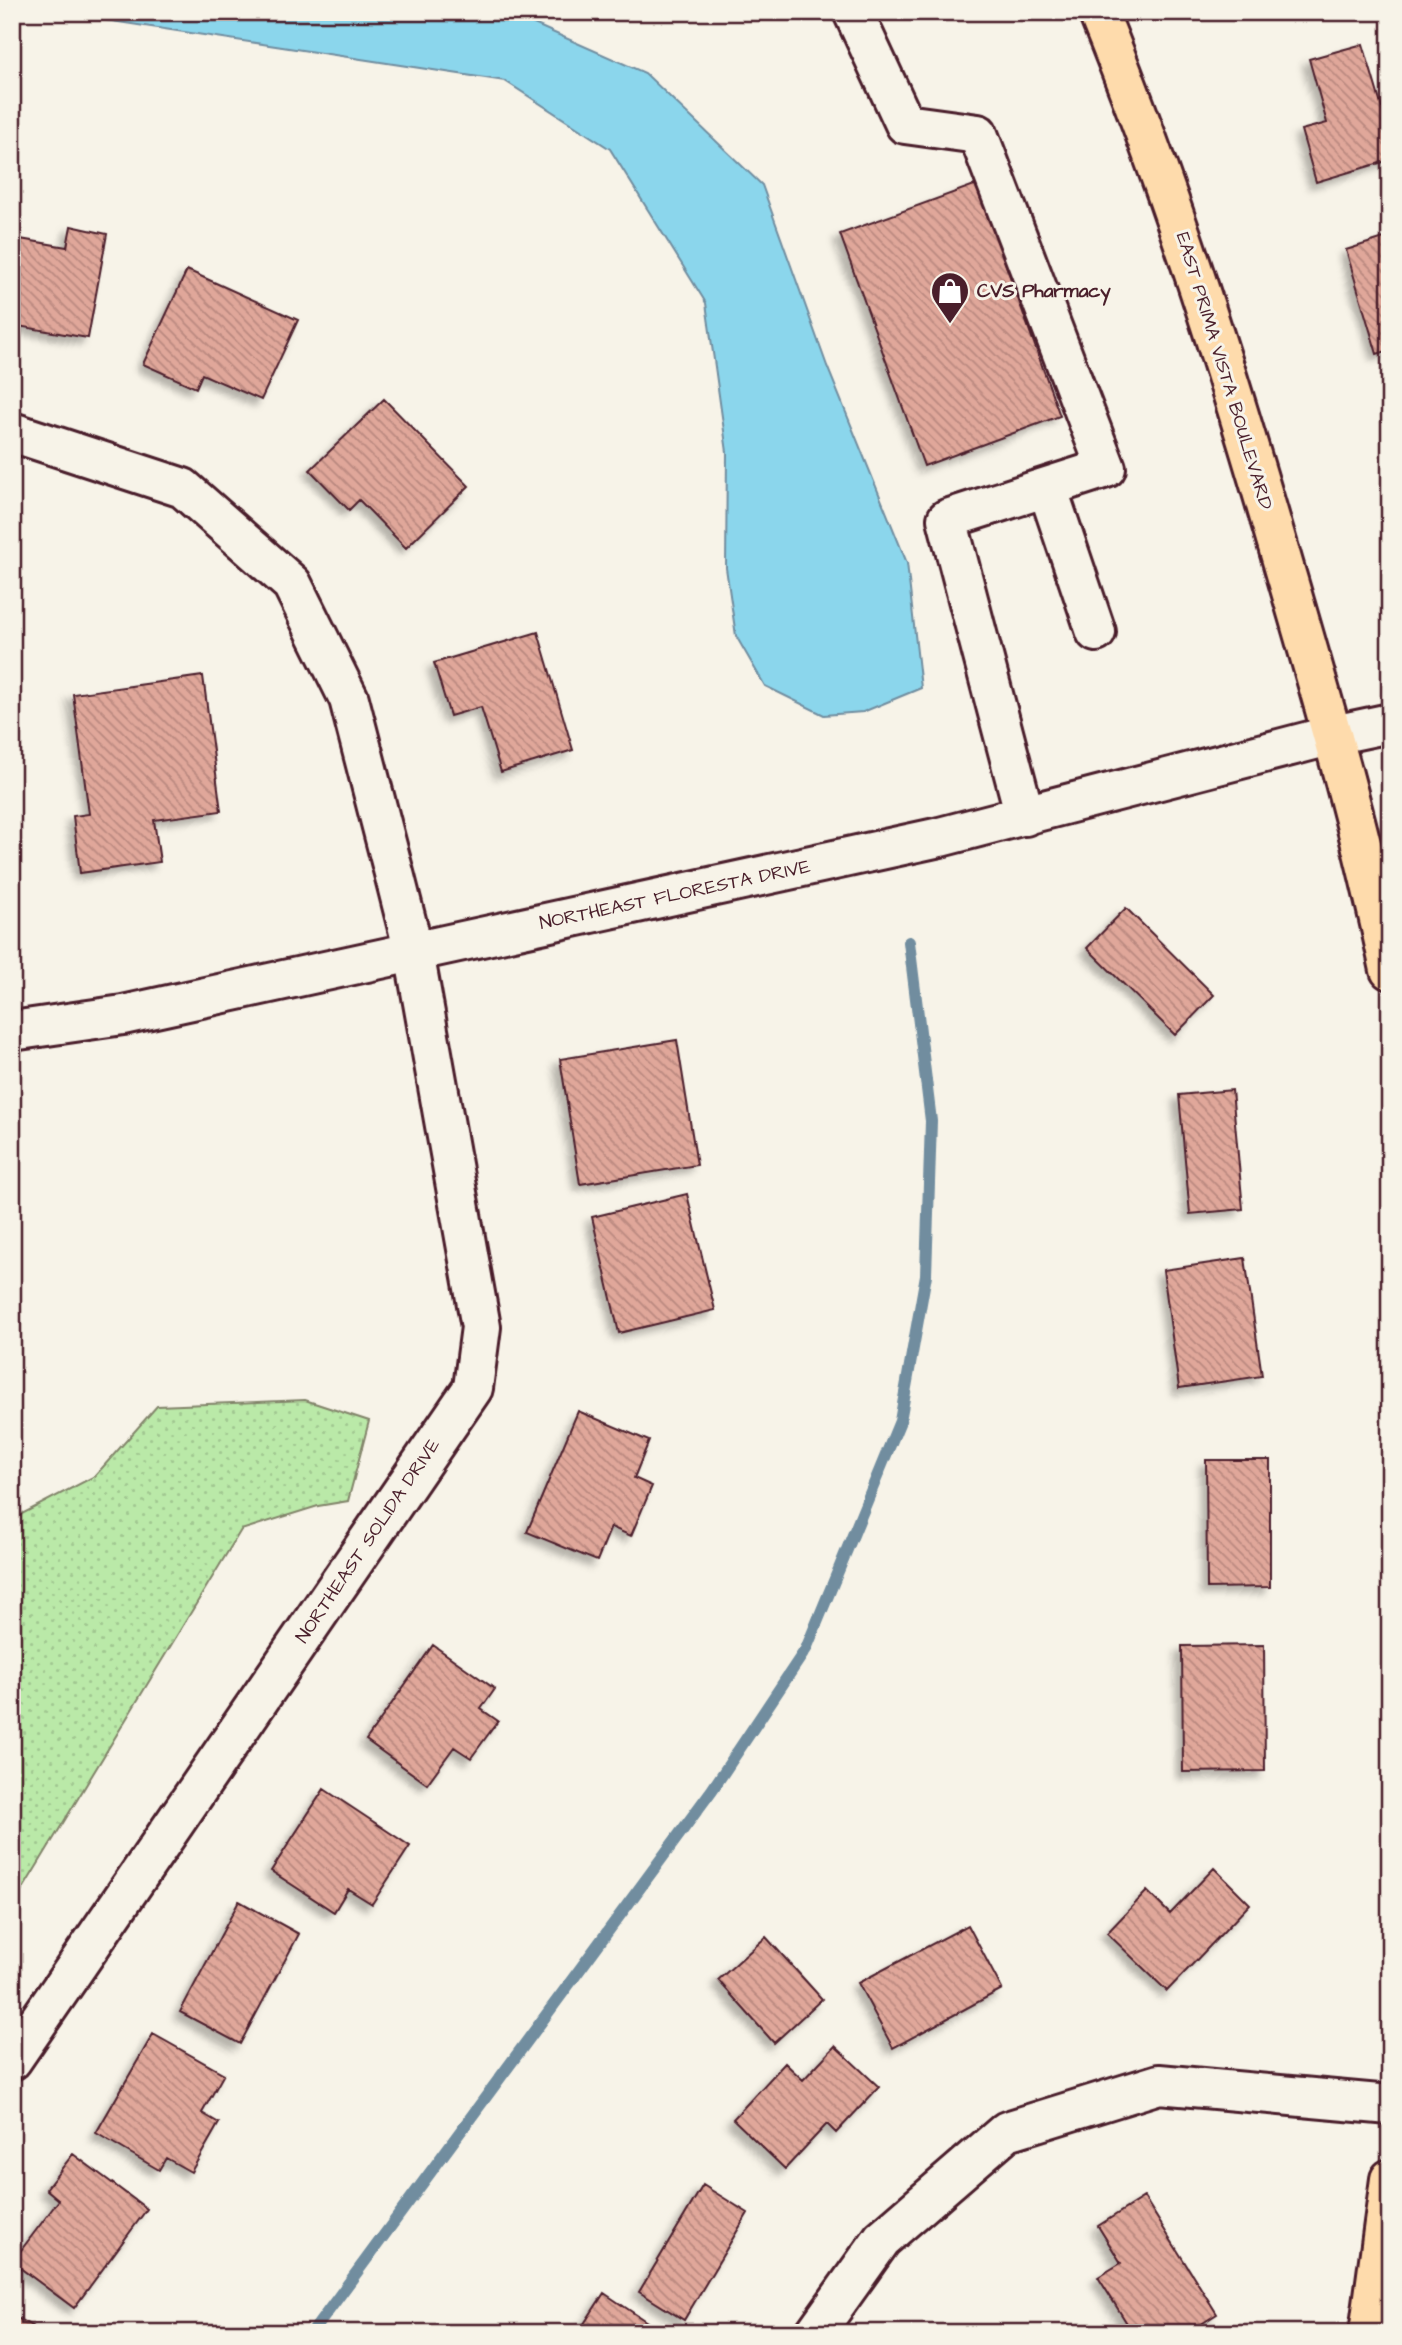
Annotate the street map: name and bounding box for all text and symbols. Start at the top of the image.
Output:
street label: EAST PRIMA VISTA BOULEVARD [1169,229,1279,513]
shop icon: CVS Pharmacy [929,270,971,325]
place label: CVS Pharmacy [977,278,1111,306]
street label: NORTHEAST FLORESTA DRIVE [537,853,813,937]
street label: NORTHEAST SOLIDA DRIVE [289,1433,447,1649]

